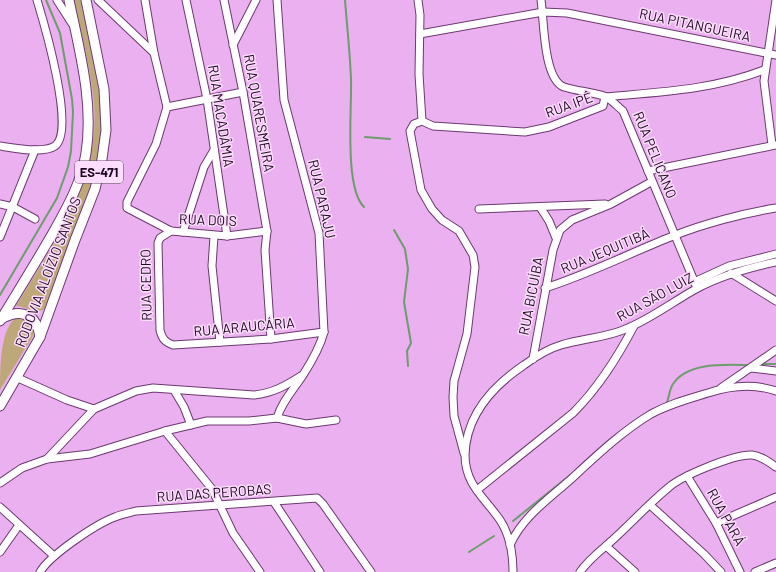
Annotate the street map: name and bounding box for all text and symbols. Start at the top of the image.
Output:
street label: RUA PITANGUEIRA [638,4,753,45]
street label: RUA QUARESMEIRA [241,53,278,174]
street label: RUA MACADÂMIA [205,64,238,169]
street label: RUA IPÊ [543,88,595,121]
street label: RUA PELICANO [630,109,681,201]
street label: RUA PARAJU [305,158,340,240]
road number: ES-471 [75,161,123,183]
street label: RODOVIA ALOÍZIO SANTOS [11,194,84,349]
street label: RUA DOIS [179,210,237,229]
street label: RUA JEQUITIBÁ [558,224,652,277]
street label: RUA CEDRO [136,249,155,321]
street label: RUA BICUÍBA [515,255,547,336]
street label: RUA SÃO LUIZ [613,268,696,325]
street label: RUA ARAUCÁRIA [193,314,296,339]
street label: RUA DAS PEROBAS [156,480,272,505]
street label: RUA PARÁ [704,485,749,549]

